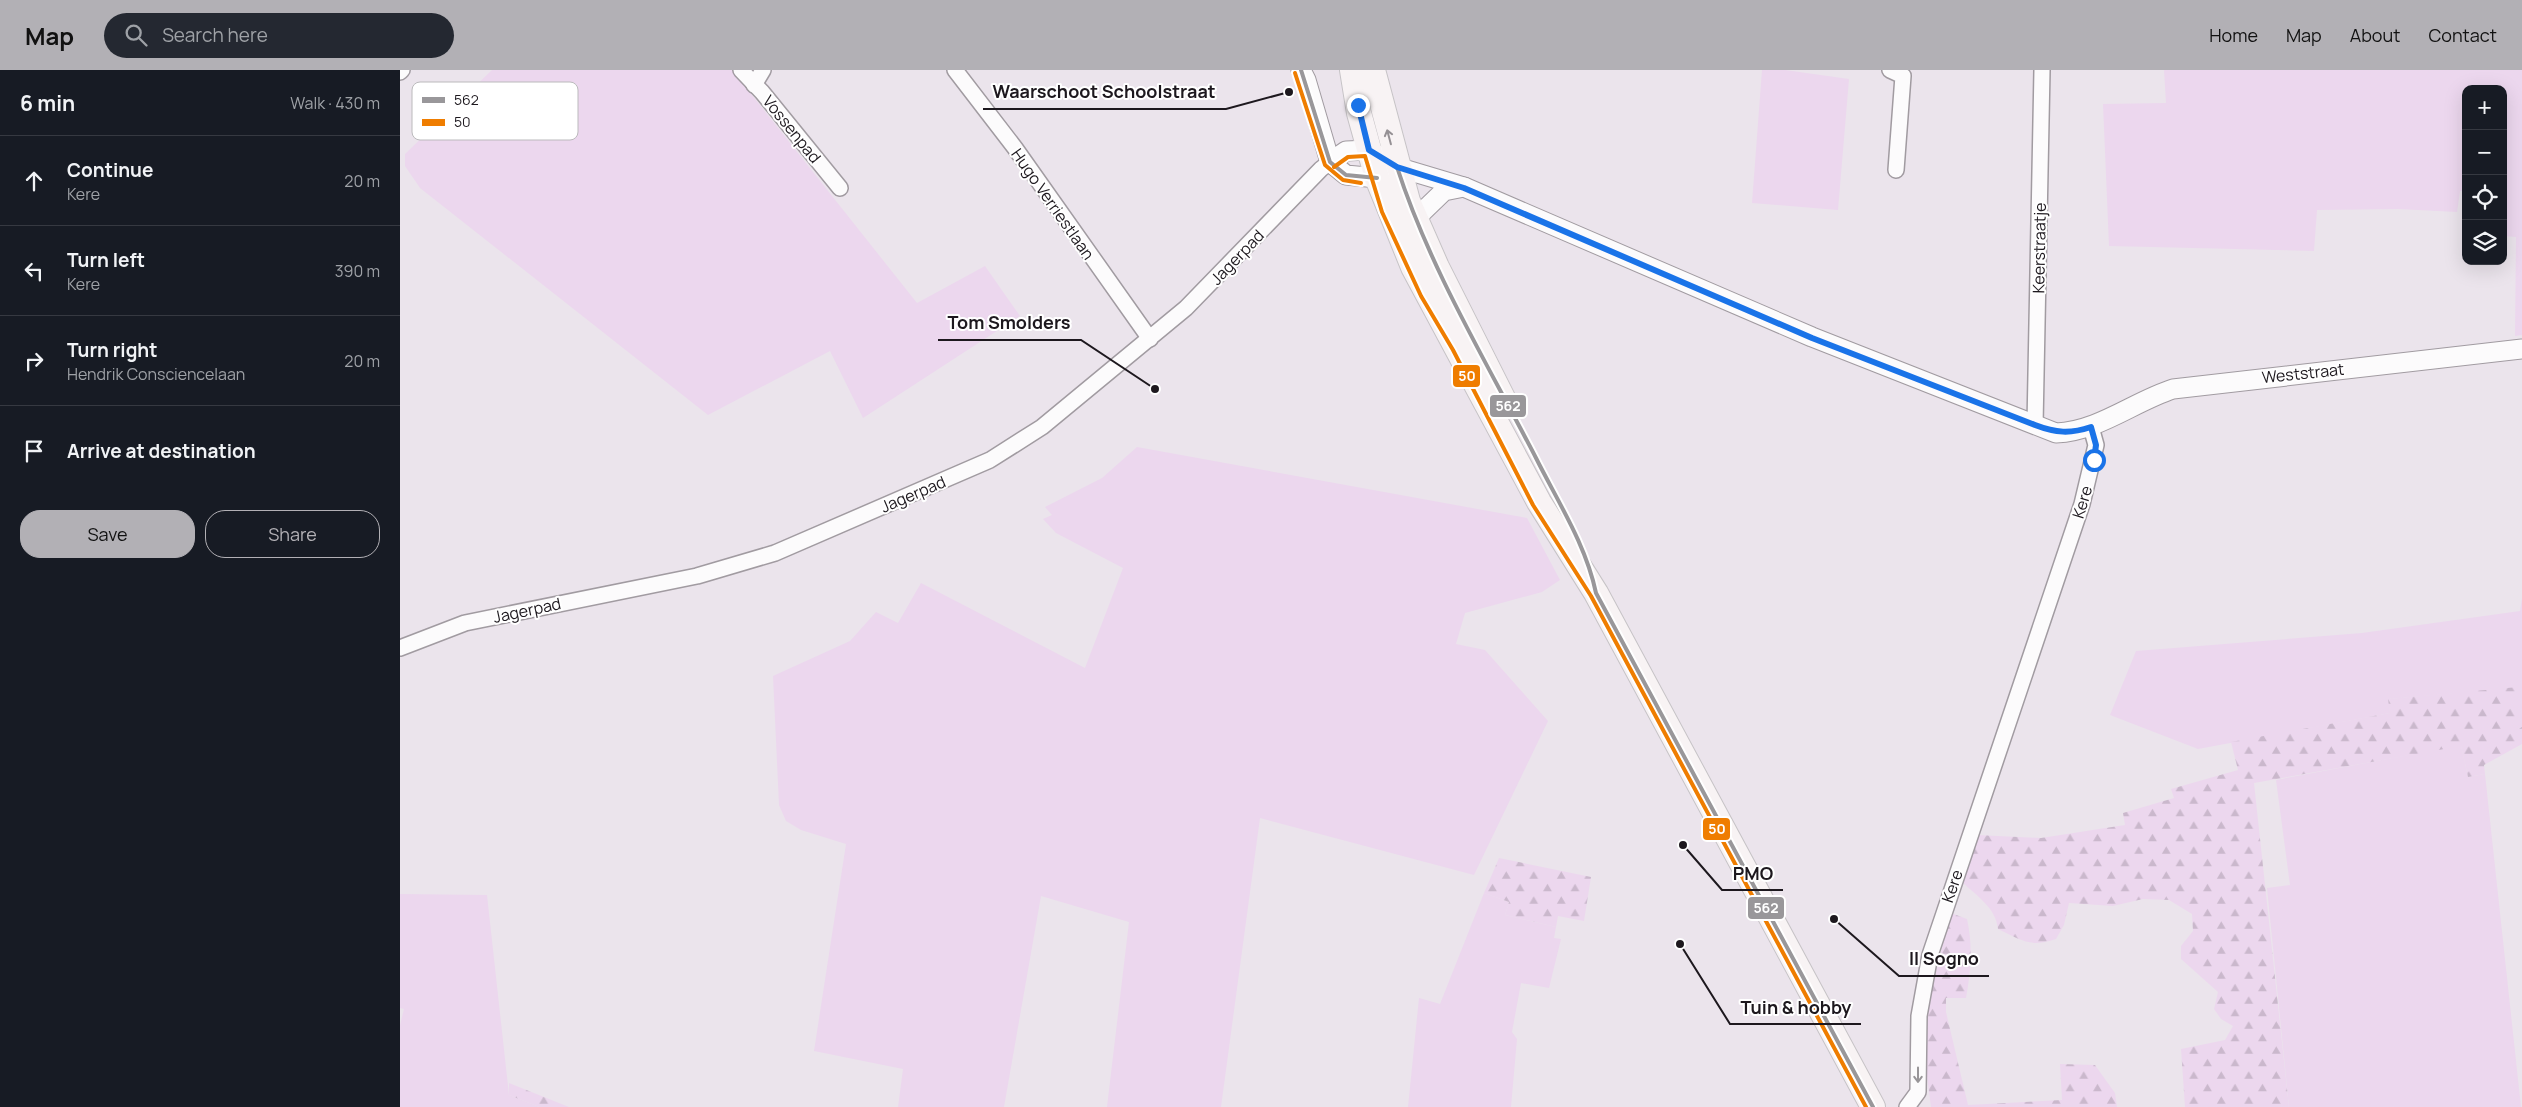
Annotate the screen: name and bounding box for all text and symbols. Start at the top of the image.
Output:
search box [104,13,454,58]
text: Map [25,19,74,52]
icon: search [122,21,150,49]
text: Search here [162,22,268,48]
text: Home [2209,23,2258,47]
text: Map [2286,23,2322,47]
text: About [2350,23,2400,47]
text: Contact [2428,23,2497,47]
callout: Waarschoot Schoolstraat [983,76,1226,109]
text: Waarschoot Schoolstraat [992,79,1216,103]
legend [412,82,578,140]
map controls [2462,85,2507,265]
button: + [2462,85,2507,130]
text: 6 min [20,89,75,117]
text: 562 [454,90,479,109]
street label: Vossenpad [758,90,826,168]
text: Walk · 430 m [290,92,380,114]
route end [1347,94,1370,117]
text: 50 [454,112,471,131]
one-way arrow [1384,129,1393,145]
button: − [2462,130,2507,175]
street label: Hugo Verriestlaan [1006,144,1100,264]
text: Continue [67,157,153,183]
icon: ahead [20,167,48,195]
text: 20 m [344,170,380,192]
button: locate [2462,175,2507,220]
text: Kere [67,183,100,205]
street label: Keerstraatje [2027,202,2051,294]
button: layers [2462,220,2507,265]
street label: Jagerpad [1205,225,1269,289]
text: Turn left [67,247,145,273]
icon: left [20,257,48,285]
text: 390 m [335,260,380,282]
text: Kere [67,273,100,295]
callout: Tom Smolders [938,307,1081,340]
text: Tom Smolders [948,310,1071,334]
text: Turn right [67,337,157,363]
icon: right [20,347,48,375]
text: 20 m [344,350,380,372]
street label: Weststraat [2261,358,2345,388]
text: Hendrik Consciencelaan [67,363,245,385]
line badge: 50 [1452,364,1481,388]
text: 50 [1458,366,1476,385]
line badge: 562 [1489,394,1527,418]
text: 562 [1495,396,1521,415]
icon: arrive [20,437,48,465]
text: Arrive at destination [67,438,256,464]
route start [2083,449,2106,472]
street label: Jagerpad [877,470,949,518]
street label: Kere [2067,483,2097,521]
button: Save [20,510,195,558]
button: Share [205,510,380,558]
street label: Jagerpad [491,592,563,628]
line badge: 50 [1702,817,1731,841]
text: 50 [1708,819,1726,838]
callout: PMO [1722,857,1783,890]
text: PMO [1733,861,1773,885]
street label: Kere [1936,867,1968,905]
line badge: 562 [1747,896,1785,920]
text: 562 [1753,898,1779,917]
callout: Il Sogno [1899,943,1989,976]
text: Il Sogno [1909,946,1979,970]
callout: Tuin & hobby [1730,991,1861,1024]
text: Tuin & hobby [1741,995,1851,1019]
one-way arrow [1913,1067,1922,1083]

